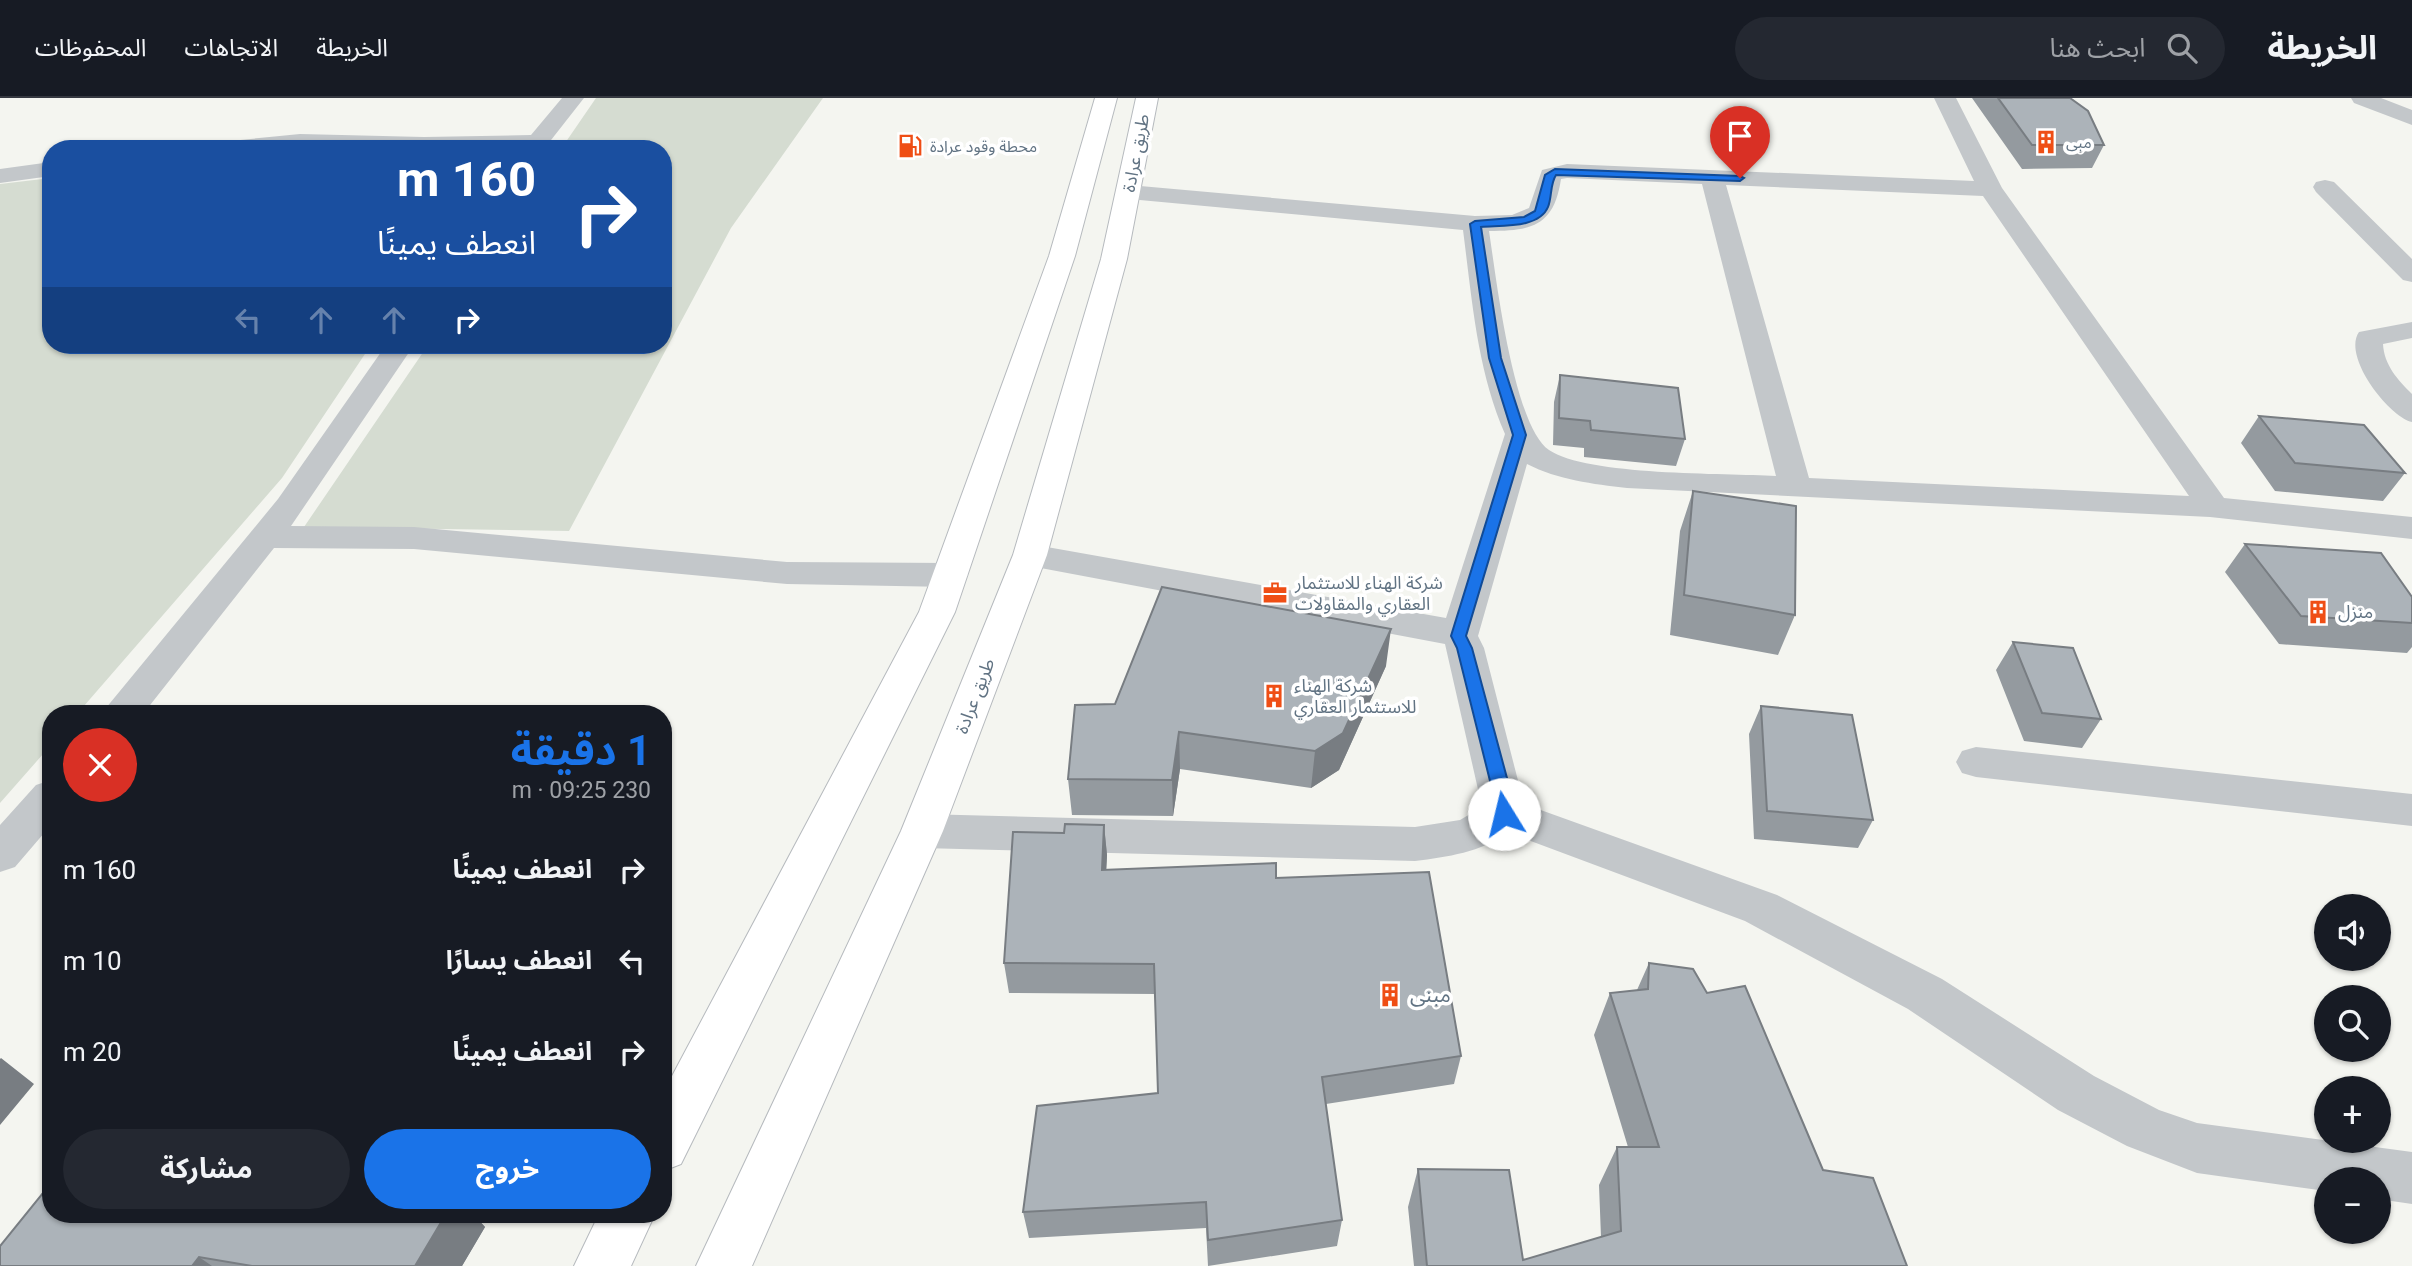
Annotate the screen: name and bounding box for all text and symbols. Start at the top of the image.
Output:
search box [1735,17,2225,80]
text: الخريطة [2267,28,2377,67]
icon: search [2163,29,2201,67]
text: ابحث هنا [2049,33,2145,63]
text: المحفوظات [35,34,146,62]
text: الاتجاهات [184,34,278,62]
text: الخريطة [316,34,388,62]
pin [1710,106,1770,178]
street label: طريق عرادة [1118,112,1154,194]
icon: arrive [1721,117,1759,155]
building icon: مبى [2032,128,2060,156]
fuel station icon: محطة وقود عرادة [896,132,924,160]
place label: مبى [2066,133,2092,152]
place label: محطة وقود عرادة [930,137,1037,156]
text: 160 m [397,151,536,208]
icon: right [560,168,651,259]
text: انعطف يمينًا [377,224,536,262]
icon: left [229,301,267,339]
icon: ahead [302,301,340,339]
icon: ahead [375,301,413,339]
icon: right [448,301,486,339]
place label: شركة الهناء للاستثمار العقاري والمقاولات [1294,572,1443,617]
office icon: شركة الهناء للاستثمار العقاري والمقاولات [1261,579,1289,607]
building icon: منزل [2304,598,2332,626]
place label: منزل [2338,601,2373,623]
street label: طريق عرادة [951,655,999,737]
place label: شركة الهناء للاستثمار العقاري [1294,675,1417,720]
building icon: شركة الهناء للاستثمار العقاري [1260,682,1288,710]
text: 1 دقيقة [511,726,651,775]
button: close [63,728,137,802]
text: 230 m · 09:25 [512,777,651,804]
position arrow [1467,777,1541,851]
icon: right [613,851,651,889]
text: انعطف يمينًا [453,854,592,884]
text: 160 m [63,855,136,885]
map controls [2314,894,2391,1244]
button: sound [2314,894,2391,971]
icon: left [613,942,651,980]
text: انعطف يسارًا [446,945,592,975]
text: 10 m [63,946,122,976]
building icon: مبنى [1376,981,1404,1009]
place label: مبنى [1410,983,1451,1007]
button: search [2314,985,2391,1062]
icon: right [613,1033,651,1071]
text: انعطف يمينًا [453,1036,592,1066]
text: 20 m [63,1037,122,1067]
button: + [2314,1076,2391,1153]
button: مشاركة [63,1129,350,1209]
button: خروج [364,1129,651,1209]
button: − [2314,1167,2391,1244]

